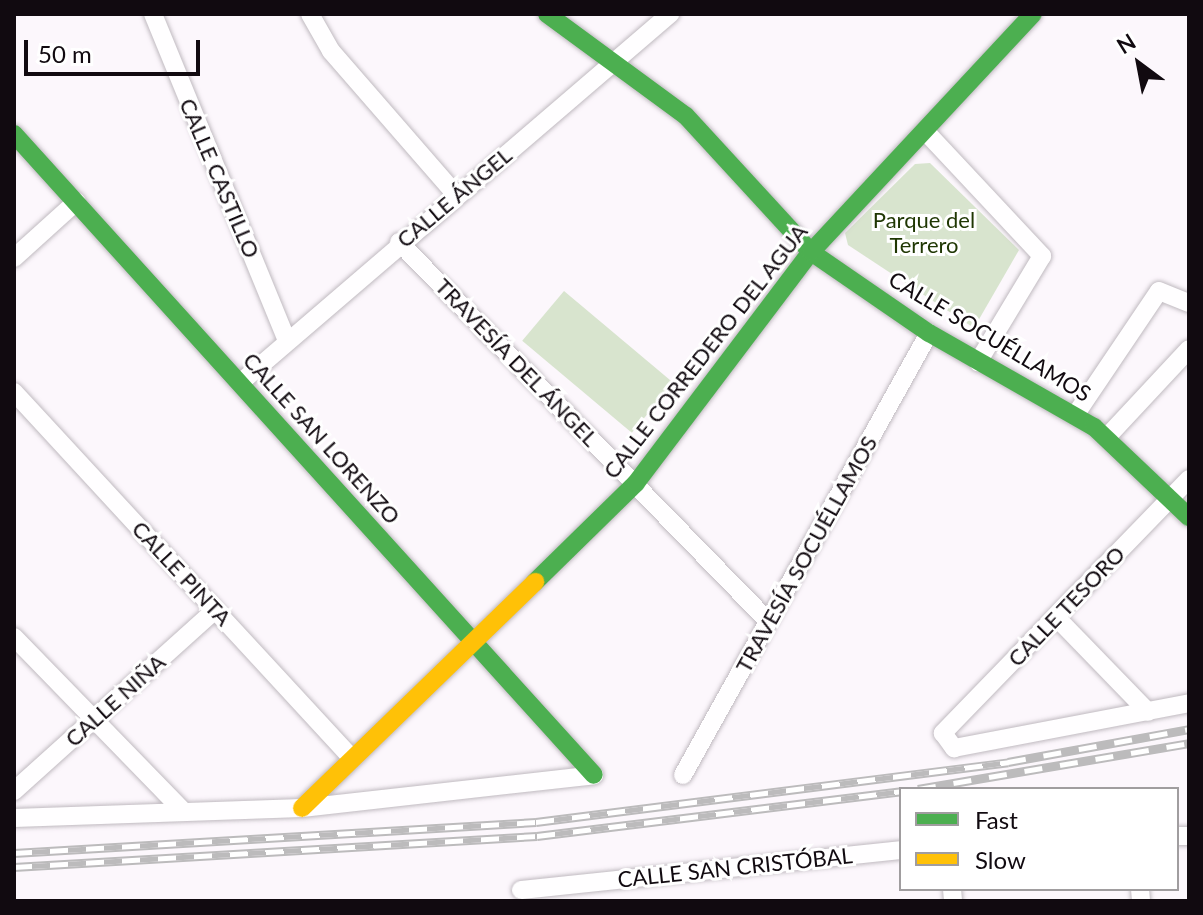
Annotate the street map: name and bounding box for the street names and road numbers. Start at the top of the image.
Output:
street label: CALLE CASTILLO [175,94,265,262]
street label: CALLE ÁNGEL [391,141,517,253]
street label: CALLE CORREDERO DEL AGUA [597,218,813,484]
street label: CALLE SOCUÉLLAMOS [884,265,1096,407]
street label: TRAVESÍA DEL ÁNGEL [429,272,605,452]
street label: CALLE SAN LORENZO [238,347,406,529]
street label: TRAVESÍA SOCUÉLLAMOS [730,431,882,677]
street label: CALLE PINTA [127,515,237,631]
street label: CALLE TESORO [1002,540,1130,672]
street label: CALLE NIÑA [60,648,170,752]
street label: CALLE SAN CRISTÓBAL [616,842,854,892]

